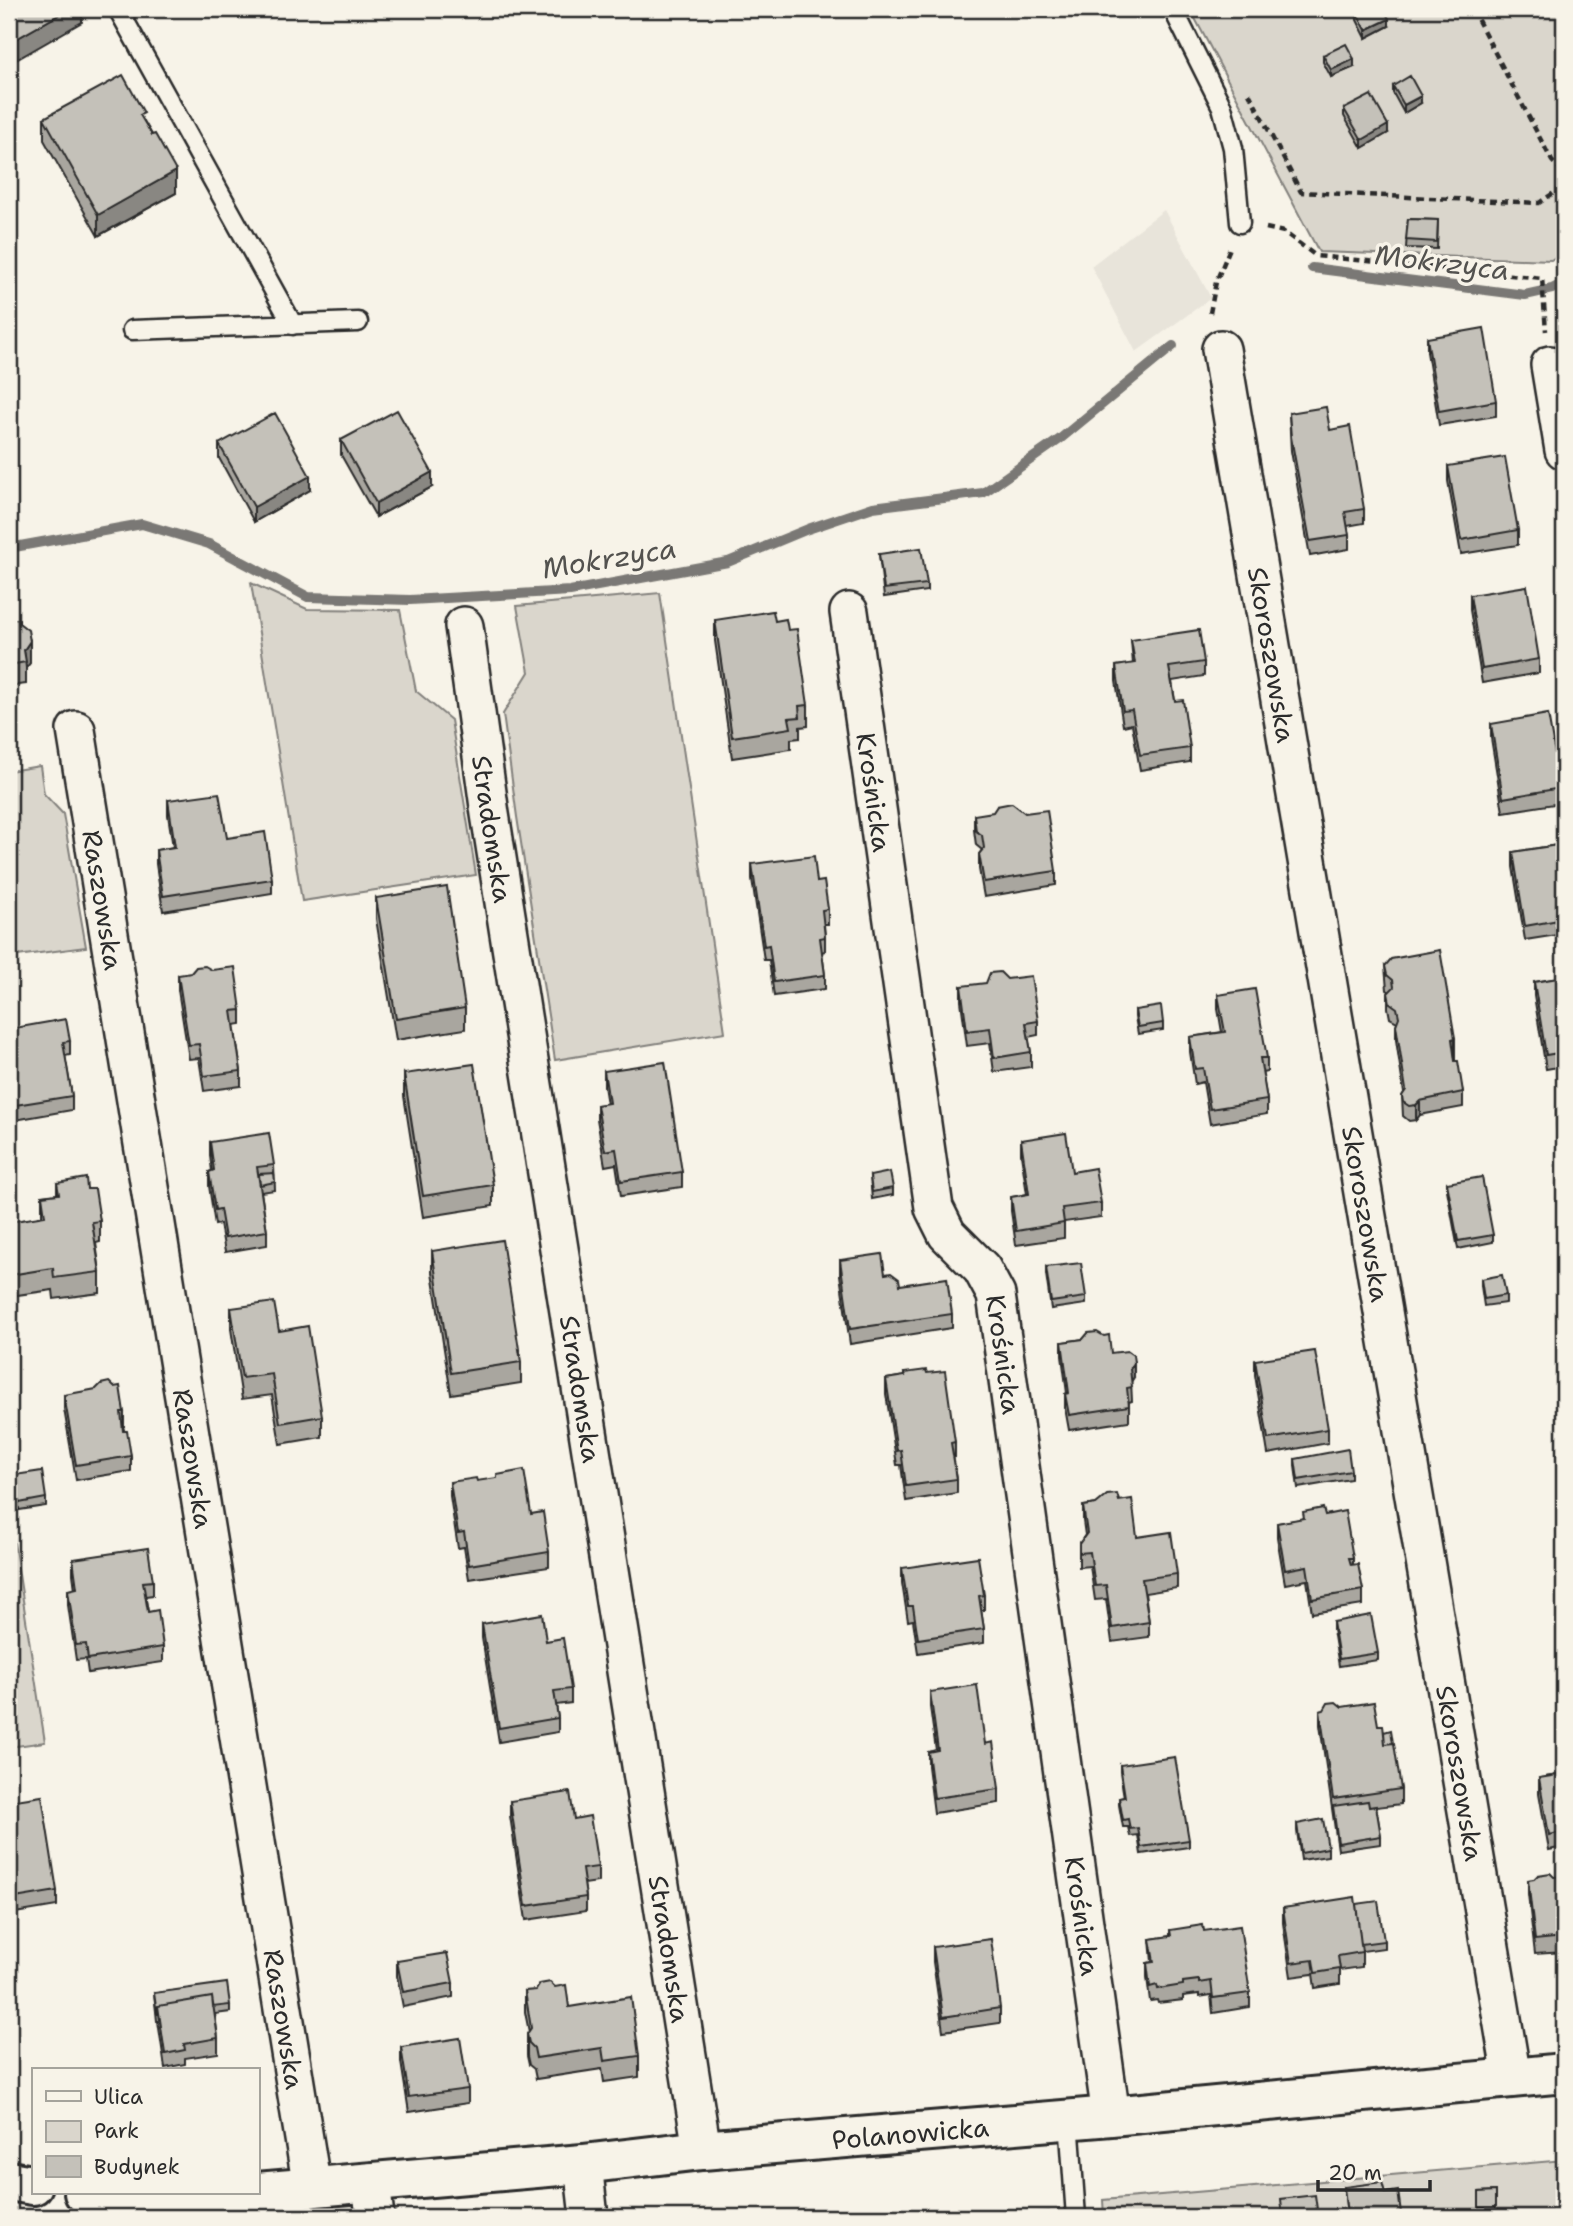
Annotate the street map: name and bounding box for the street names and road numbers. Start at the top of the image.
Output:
street label: Skoroszowska [1240,564,1304,745]
street label: Krośnicka [849,730,901,854]
street label: Stradomska [465,753,521,905]
street label: Raszowska [75,827,132,972]
street label: Skoroszowska [1335,1123,1399,1304]
street label: Krośnicka [979,1292,1030,1416]
street label: Stradomska [552,1313,610,1465]
street label: Raszowska [165,1386,222,1531]
street label: Skoroszowska [1429,1682,1493,1863]
street label: Krośnicka [1057,1854,1109,1978]
street label: Stradomska [641,1873,699,2025]
street label: Raszowska [256,1947,313,2092]
street label: Polanowicka [830,2109,990,2157]

